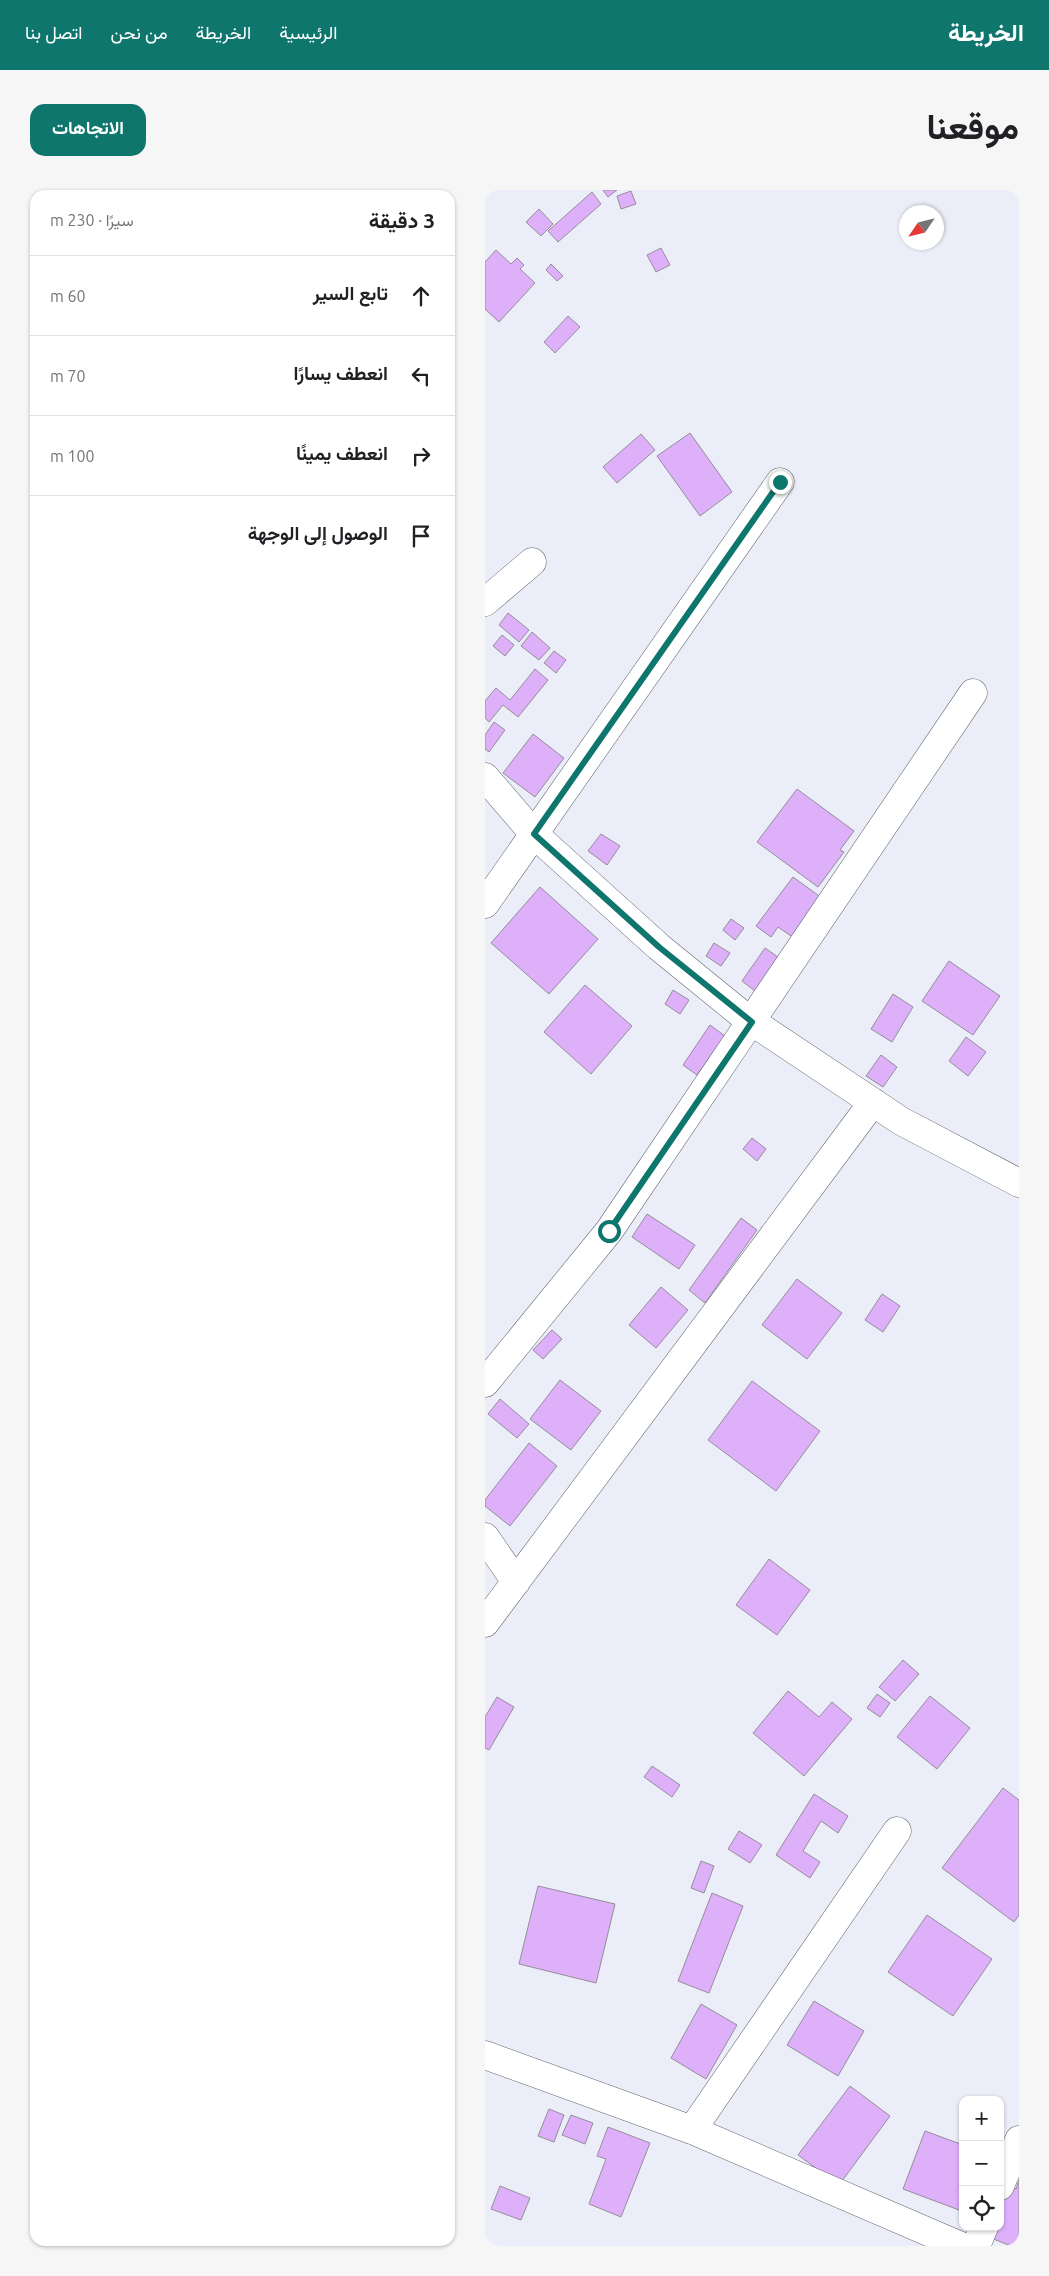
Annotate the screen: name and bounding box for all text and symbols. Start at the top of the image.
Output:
text: الخريطة [948,19,1024,46]
text: اتصل بنا [25,22,82,42]
text: من نحن [110,22,168,42]
text: الخريطة [196,22,251,42]
text: الرئيسية [279,22,337,42]
button: الاتجاهات [30,104,146,156]
text: موقعنا [926,106,1019,146]
north arrow [899,205,944,250]
text: 3 دقيقة [369,208,435,232]
text: سيرًا · 230 m [50,211,134,229]
text: تابع السير [313,282,388,304]
icon: ahead [407,282,435,310]
text: 60 m [50,287,86,305]
text: انعطف يسارًا [294,362,388,384]
icon: left [407,362,435,390]
text: 70 m [50,367,86,385]
text: انعطف يمينًا [296,442,388,464]
icon: right [407,442,435,470]
text: 100 m [50,447,95,465]
route end [769,471,792,494]
text: الوصول إلى الوجهة [248,522,388,544]
icon: arrive [407,522,435,550]
route start [598,1220,621,1243]
map controls [959,2096,1004,2231]
button: + [959,2096,1004,2141]
button: − [959,2141,1004,2186]
button: locate [959,2186,1004,2231]

